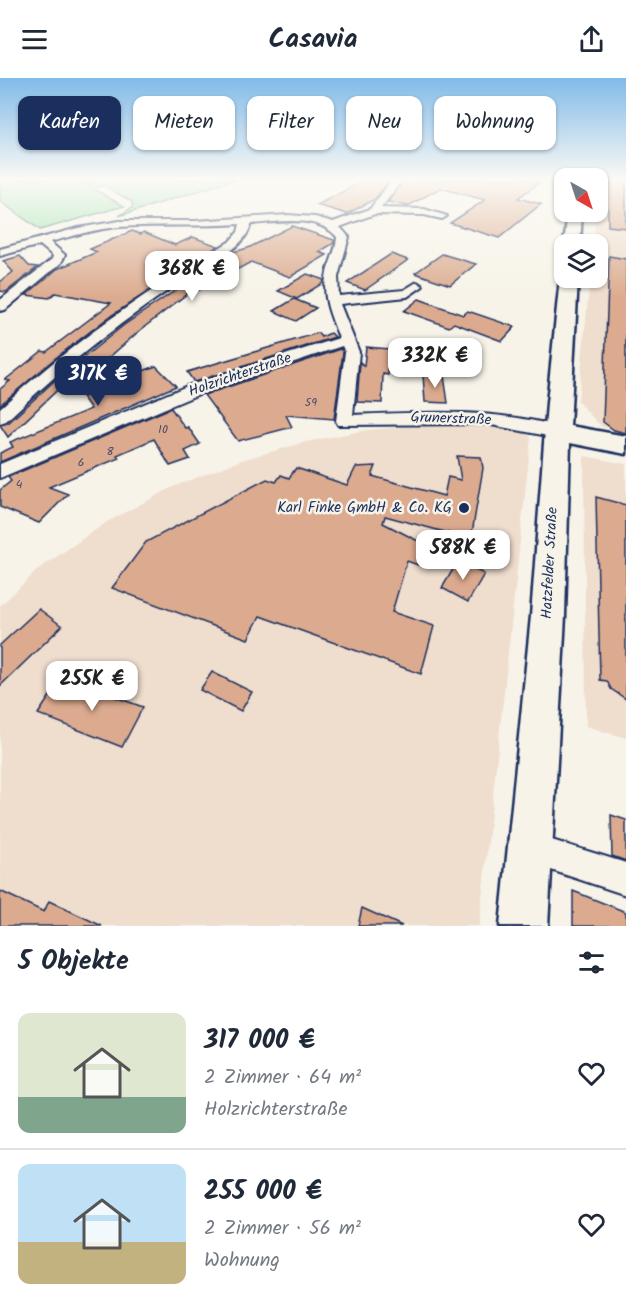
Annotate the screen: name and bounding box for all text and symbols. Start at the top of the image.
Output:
text: Casavia [269,18,358,61]
icon: menu [18,23,51,56]
icon: share [575,23,608,56]
chip: Kaufen [18,96,121,150]
chip: Mieten [133,96,235,150]
chip: Filter [247,96,334,150]
chip: Neu [346,96,422,150]
chip: Wohnung [434,96,556,150]
north arrow [554,168,608,222]
map controls [554,168,608,288]
button: layers [554,234,608,288]
pin: 368K € [143,251,241,302]
text: 368K € [159,254,225,286]
pin: 332K € [386,338,484,389]
text: 332K € [402,341,468,373]
street label: Holzrichterstraße [185,346,295,404]
pin: 317K € [49,356,147,407]
text: 317K € [69,359,127,391]
house number: 59 [305,393,317,412]
street label: Grunerstraße [410,406,492,432]
house number: 10 [158,420,168,439]
house number: 8 [106,442,114,461]
house number: 6 [78,453,84,472]
house number: 4 [16,475,23,494]
place label: Karl Finke GmbH & Co. KG [277,496,452,520]
marker: Karl Finke GmbH & Co. KG [457,501,471,515]
street label: Hatzfelder Straße [535,506,565,620]
pin: 588K € [414,530,512,581]
text: 588K € [430,533,496,565]
pin: 255K € [43,661,141,712]
text: 255K € [60,664,124,696]
text: 5 Objekte [18,941,129,983]
icon: filters [575,946,608,979]
text: 317 000 € [204,1020,315,1062]
icon: home [66,1037,138,1109]
icon: heart [575,1057,608,1090]
text: 2 Zimmer · 64 m² [204,1062,361,1094]
text: Holzrichterstraße [204,1094,347,1126]
text: 255 000 € [204,1171,322,1213]
icon: home [66,1188,138,1260]
icon: heart [575,1208,608,1241]
text: 2 Zimmer · 56 m² [204,1213,361,1245]
text: Wohnung [204,1245,280,1277]

